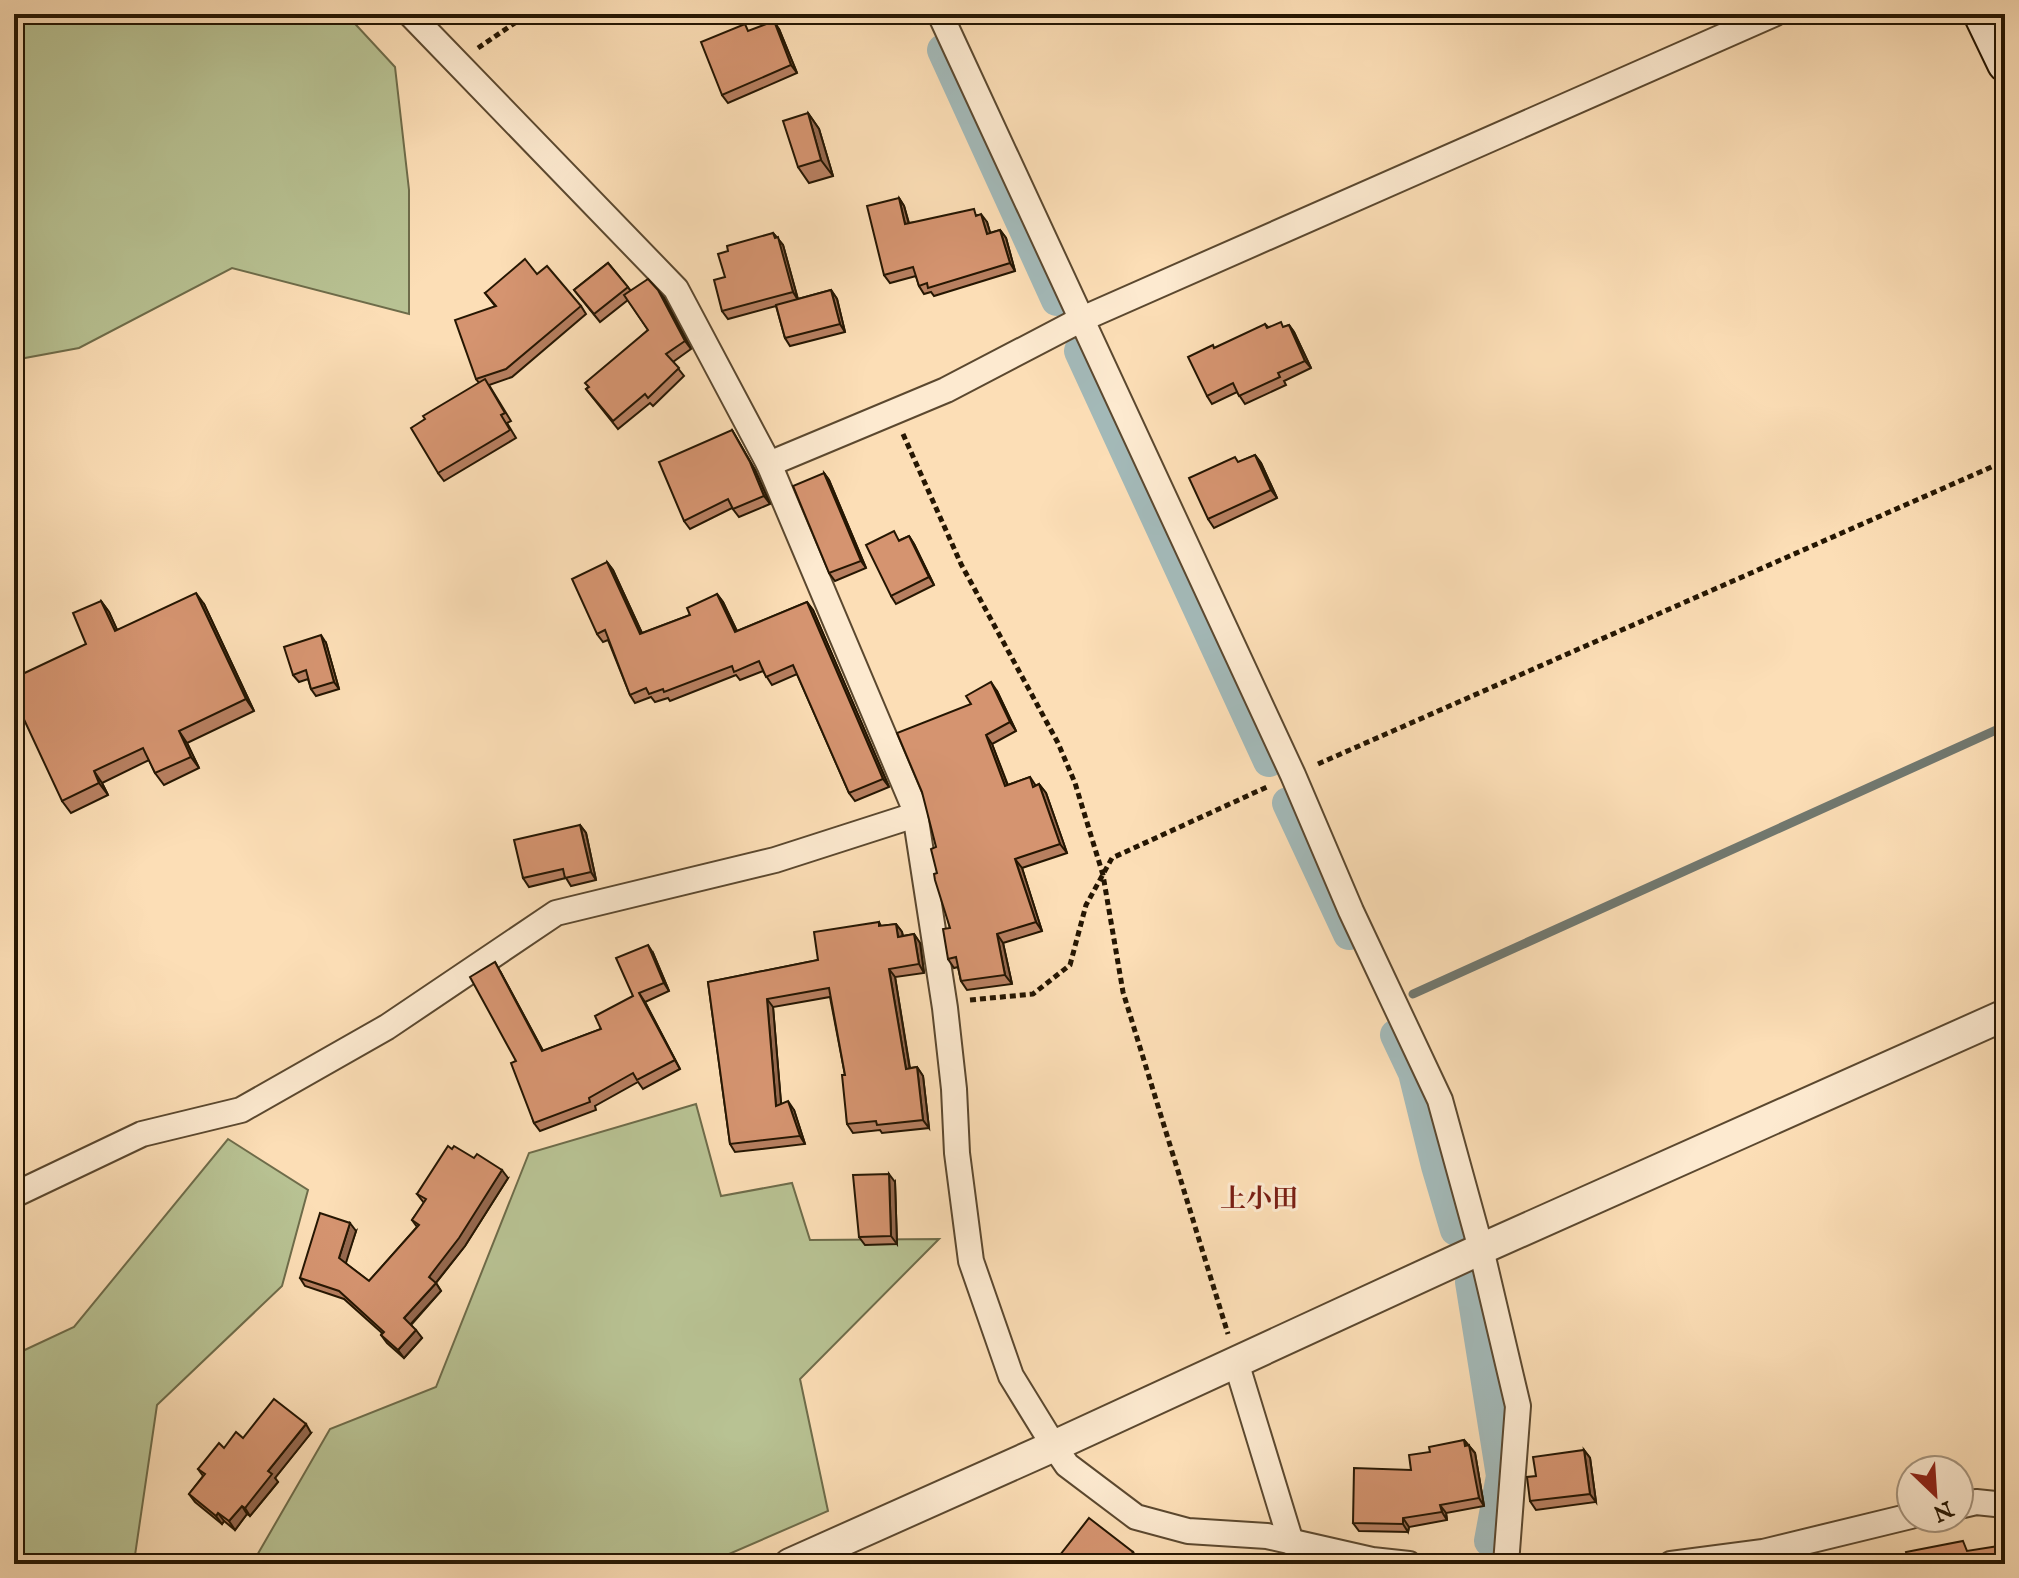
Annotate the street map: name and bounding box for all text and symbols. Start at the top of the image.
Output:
district label: 上小田 [1220,1183,1298,1216]
north arrow [1895,1454,1975,1534]
text: N [1928,1493,1958,1527]

